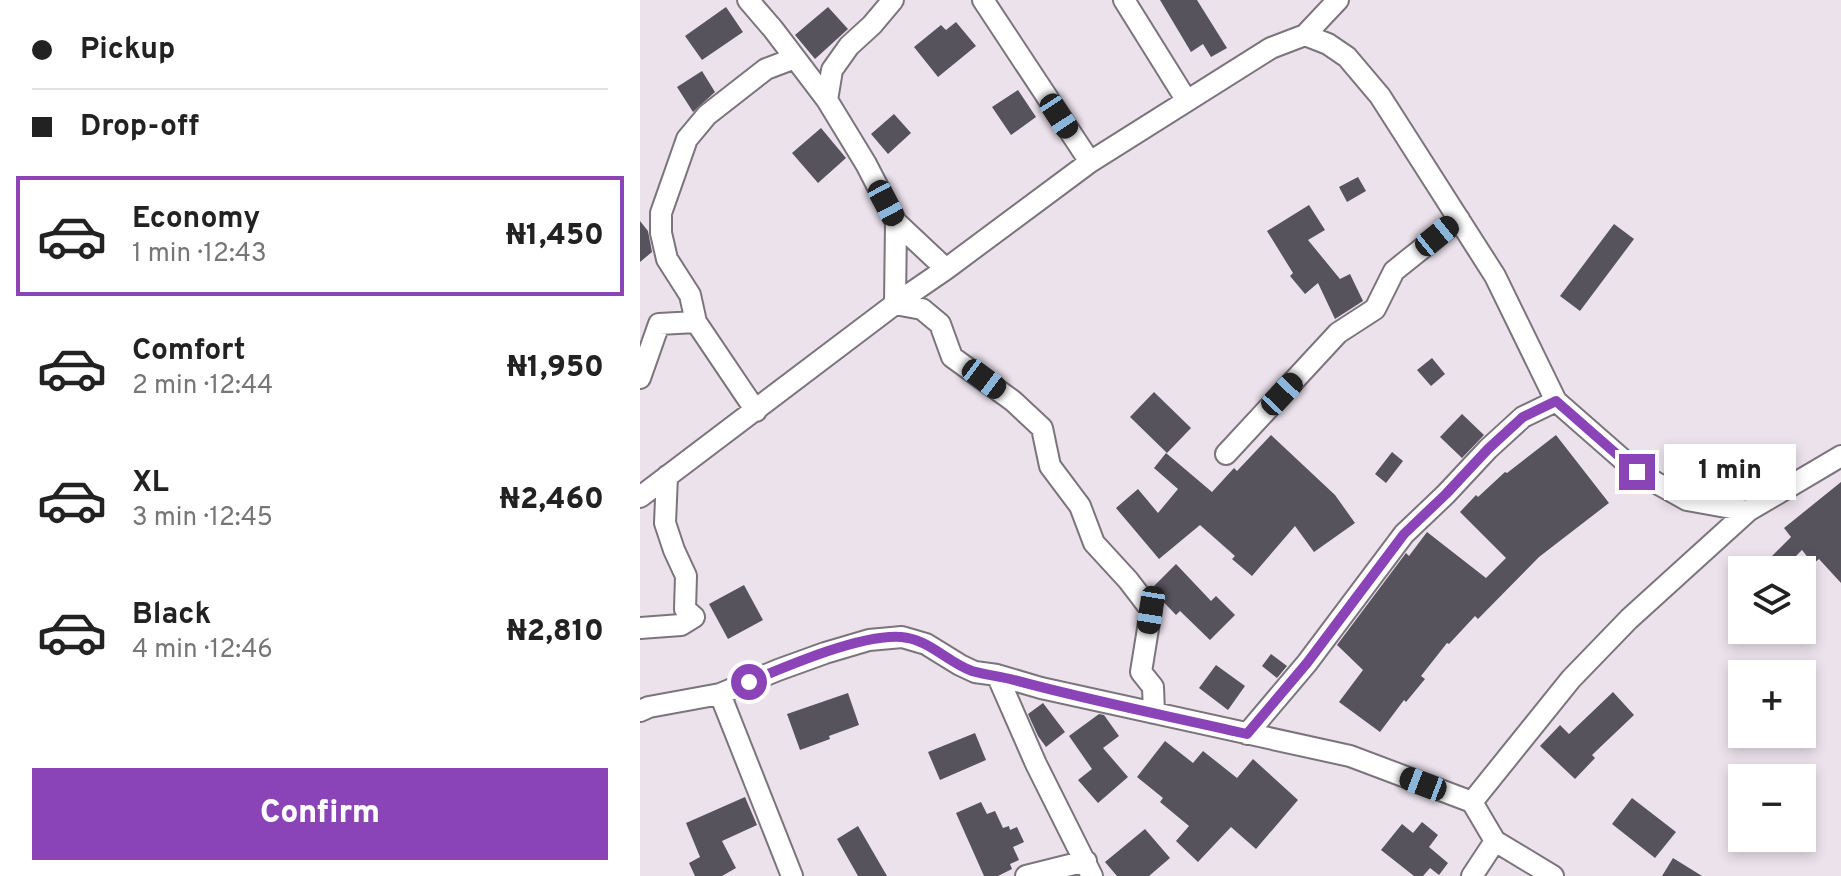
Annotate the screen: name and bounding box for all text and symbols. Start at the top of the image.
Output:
text: Pickup [80,32,175,69]
car [1036,89,1082,143]
text: Drop-off [80,109,199,146]
car [864,176,908,230]
icon: car [36,200,108,272]
text: Economy [132,201,260,238]
car [1411,212,1463,260]
text: ₦1,450 [506,218,604,255]
text: 1 min · 12:43 [132,238,267,271]
icon: car [36,332,108,404]
text: Comfort [132,333,245,370]
text: ₦1,950 [507,350,604,387]
car [958,355,1010,403]
car [1257,368,1307,420]
text: 2 min · 12:44 [132,370,273,403]
callout: 1 min [1665,444,1797,500]
route end [1619,454,1655,490]
text: 1 min [1698,455,1762,488]
icon: car [36,464,108,536]
text: XL [132,465,169,502]
text: ₦2,460 [500,482,604,519]
text: 3 min · 12:45 [132,502,273,535]
map controls [1728,556,1816,852]
button: layers [1728,556,1816,644]
car [1135,584,1167,636]
icon: car [36,596,108,668]
text: Black [132,597,211,634]
text: ₦2,810 [506,614,604,651]
text: 4 min · 12:46 [132,634,273,667]
button: + [1728,660,1816,748]
route start [731,664,767,700]
car [1396,764,1450,804]
button: − [1728,764,1816,852]
button: Confirm [32,768,608,860]

